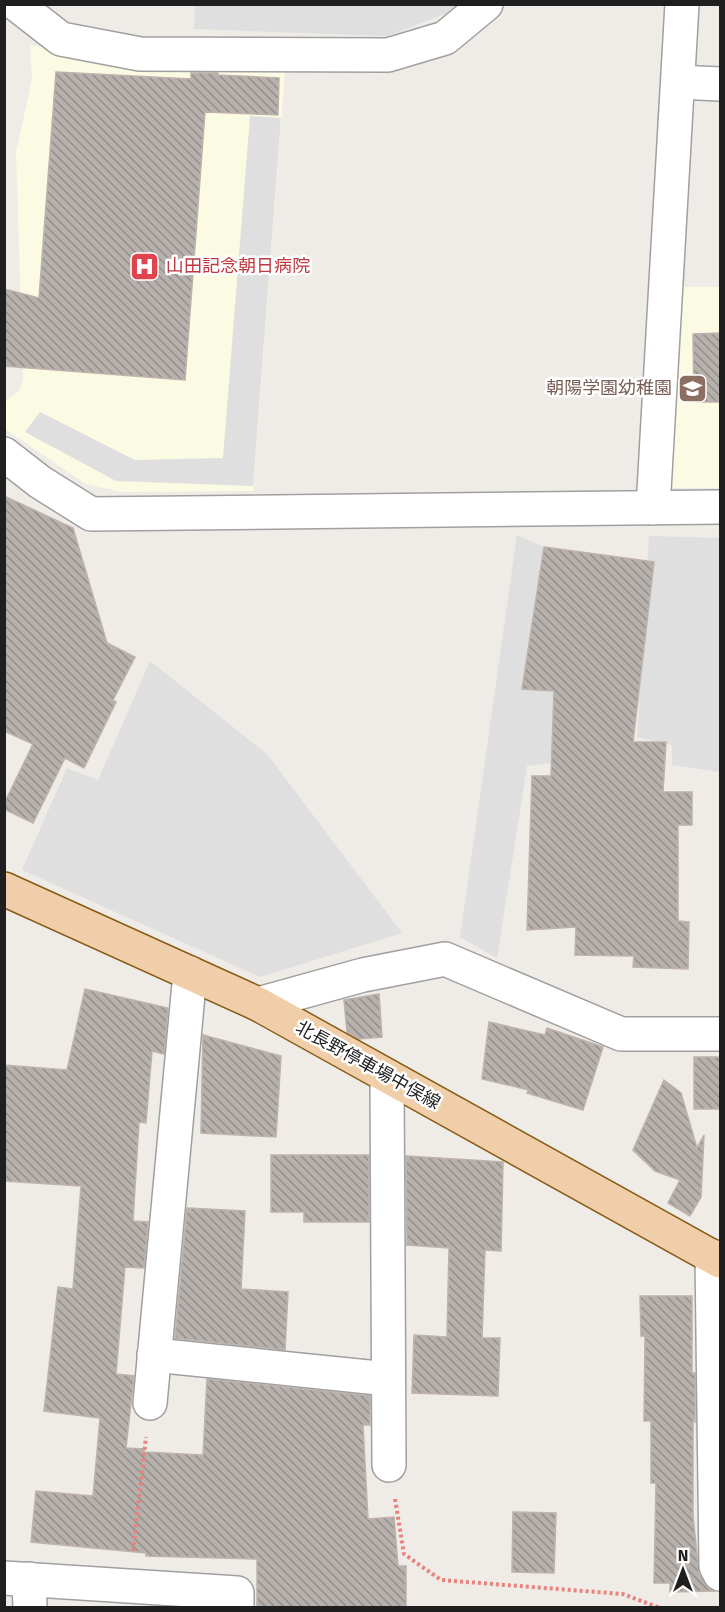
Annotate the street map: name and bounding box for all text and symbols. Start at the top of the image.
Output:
hospital icon: 山田記念朝日病院 [129,250,161,282]
place label: 山田記念朝日病院 [166,255,310,277]
school or university icon: 朝陽学園幼稚園 [677,372,709,404]
place label: 朝陽学園幼稚園 [546,377,672,399]
street label: 北長野停車場中俣線 [292,1016,444,1114]
north arrow [653,1540,713,1600]
text: N [678,1546,688,1565]

